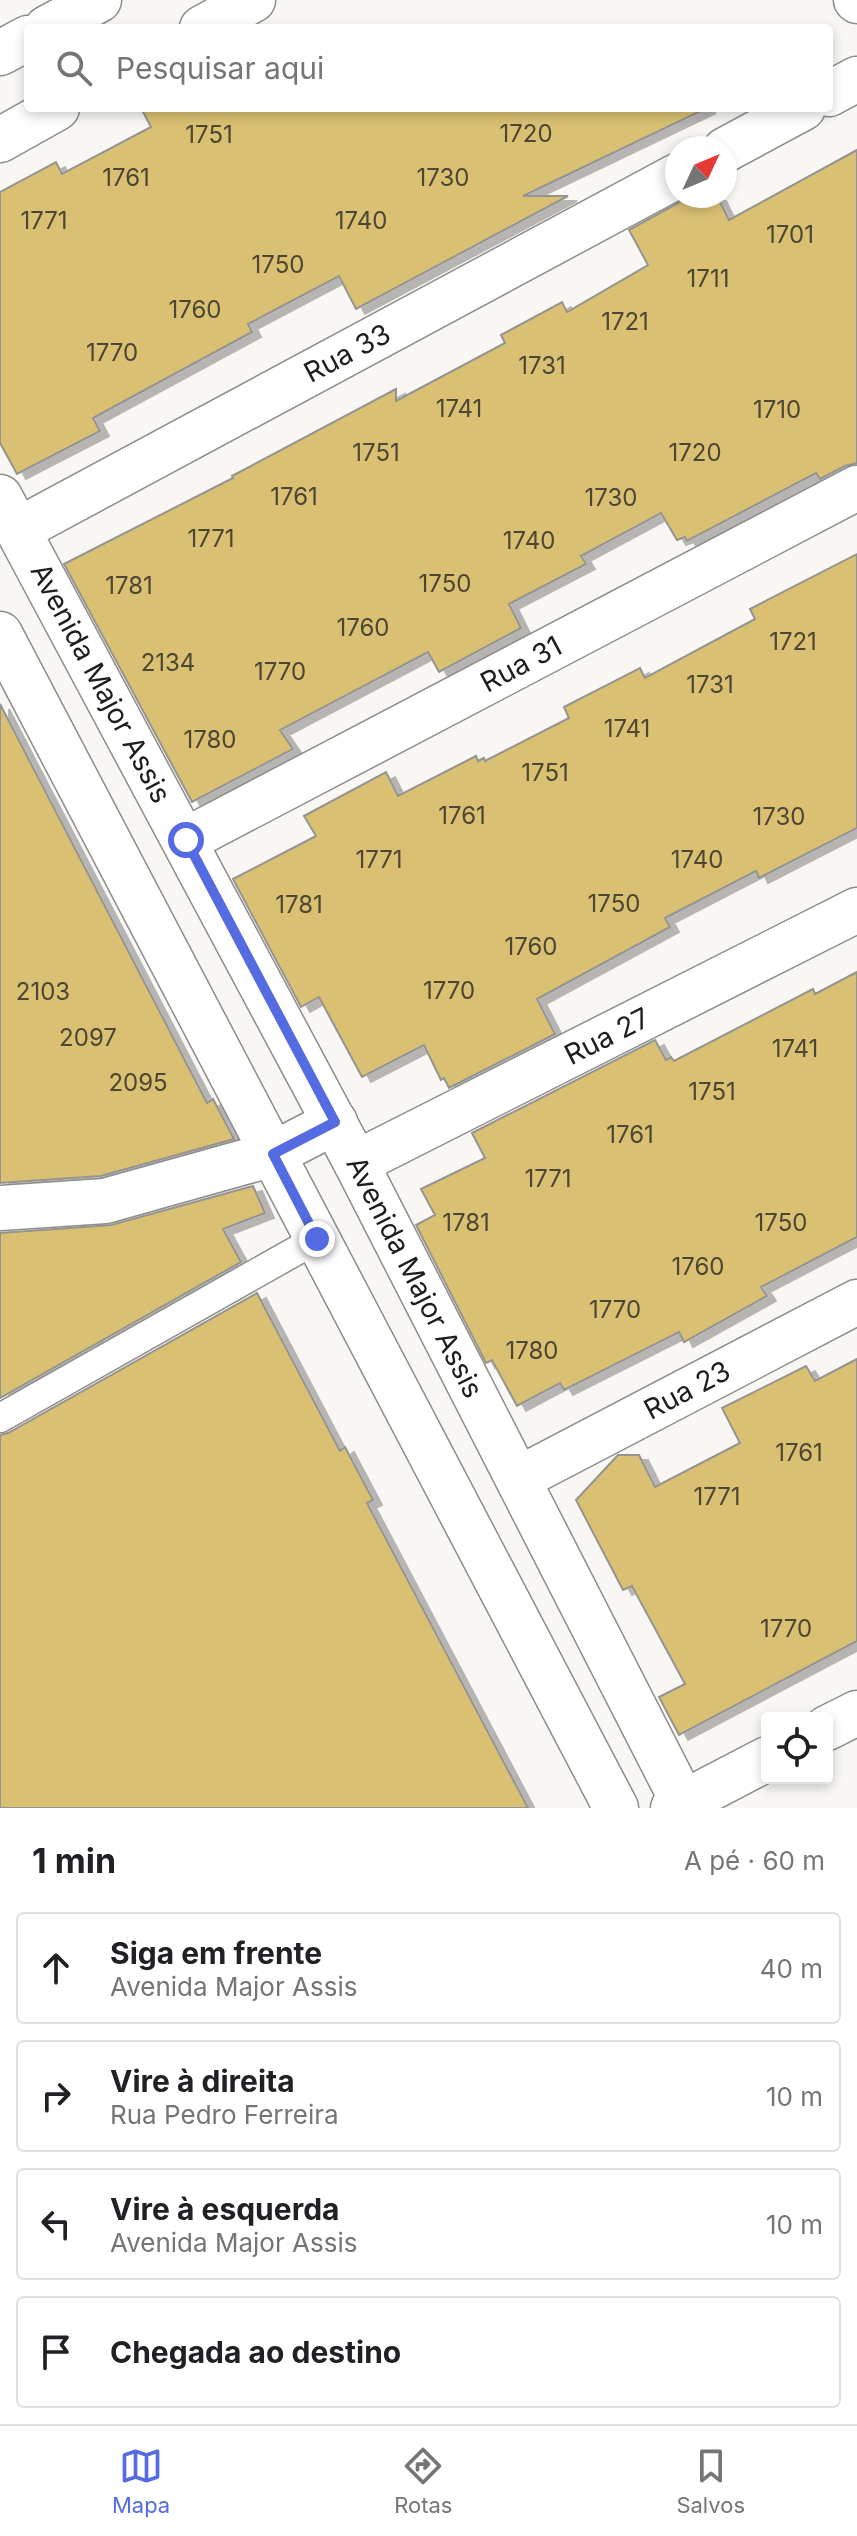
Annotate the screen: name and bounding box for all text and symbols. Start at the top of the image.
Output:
search box [24,24,833,112]
icon: search [52,46,96,90]
text: Pesquisar aqui [116,50,324,86]
house number: 1720 [499,119,553,148]
house number: 1751 [185,120,233,149]
north arrow [665,136,737,208]
house number: 1761 [102,163,150,192]
house number: 1730 [417,163,469,192]
house number: 1771 [20,206,68,235]
house number: 1740 [335,206,387,235]
house number: 1701 [766,220,814,249]
house number: 1750 [252,250,304,279]
house number: 1711 [687,264,729,293]
house number: 1760 [169,295,222,324]
house number: 1721 [601,307,649,336]
street label: Rua 33 [298,316,396,390]
house number: 1770 [86,338,138,367]
house number: 1731 [518,351,566,380]
house number: 1741 [436,394,482,423]
house number: 1710 [753,395,801,424]
house number: 1751 [352,438,400,467]
house number: 1720 [668,438,722,467]
house number: 1761 [270,482,318,511]
house number: 1730 [585,483,637,512]
house number: 1771 [187,524,235,553]
house number: 1740 [503,526,555,555]
street label: Avenida Major Assis [23,557,179,809]
house number: 1750 [419,569,471,598]
house number: 1781 [105,571,153,600]
house number: 1760 [337,613,390,642]
house number: 1721 [769,627,817,656]
street label: Rua 31 [475,629,567,699]
house number: 2134 [141,648,195,677]
house number: 1770 [254,657,306,686]
house number: 1731 [686,670,734,699]
house number: 1741 [604,714,650,743]
house number: 1780 [184,725,237,754]
house number: 1751 [521,758,569,787]
house number: 1761 [438,801,486,830]
house number: 1730 [753,802,805,831]
route start [168,822,204,858]
house number: 1771 [355,845,403,874]
house number: 1740 [671,845,723,874]
house number: 1750 [588,889,640,918]
house number: 1781 [275,890,323,919]
house number: 1760 [505,932,558,961]
house number: 1770 [423,976,475,1005]
house number: 2103 [16,977,70,1006]
street label: Rua 27 [559,1000,655,1072]
house number: 2097 [59,1023,117,1052]
house number: 1741 [772,1034,818,1063]
house number: 2095 [108,1068,168,1097]
house number: 1751 [688,1077,736,1106]
house number: 1761 [606,1120,654,1149]
street label: Avenida Major Assis [339,1151,491,1403]
house number: 1771 [524,1164,572,1193]
house number: 1781 [442,1208,490,1237]
house number: 1750 [755,1208,807,1237]
route end [299,1221,335,1257]
house number: 1760 [672,1252,725,1281]
house number: 1770 [589,1295,641,1324]
house number: 1780 [506,1336,559,1365]
street label: Rua 23 [638,1353,736,1427]
house number: 1761 [775,1438,823,1467]
house number: 1771 [693,1482,741,1511]
house number: 1770 [760,1614,812,1643]
map controls [761,1712,833,1784]
button: locate [761,1712,833,1784]
text: 1 min [32,1840,116,1881]
text: A pé · 60 m [684,1845,825,1876]
text: Siga em frente [110,1935,322,1971]
icon: ahead [34,1946,78,1990]
text: 40 m [760,1953,823,1984]
text: Avenida Major Assis [110,1971,357,2002]
text: Vire à direita [110,2063,295,2099]
icon: right [34,2074,78,2118]
text: 10 m [766,2081,823,2112]
text: Rua Pedro Ferreira [110,2099,339,2130]
text: Vire à esquerda [110,2191,339,2227]
icon: left [34,2202,78,2246]
text: 10 m [766,2209,823,2240]
text: Avenida Major Assis [110,2227,357,2258]
icon: arrive [34,2330,78,2374]
text: Chegada ao destino [110,2334,401,2370]
tab: Mapa [112,2444,170,2518]
tab: Rotas [394,2444,452,2518]
tab: Salvos [676,2444,745,2518]

